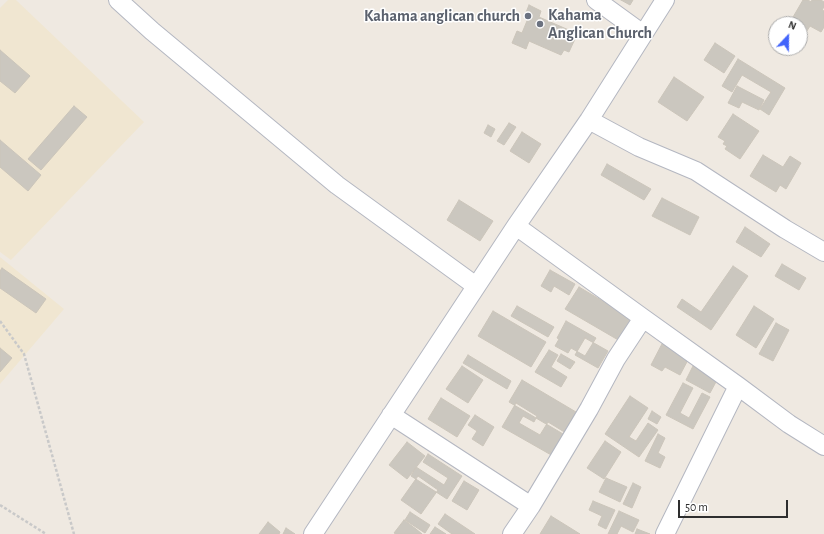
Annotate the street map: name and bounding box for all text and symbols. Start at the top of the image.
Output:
place label: Kahama Anglican Church [548,5,652,43]
place label: Kahama anglican church [364,6,520,26]
marker: Kahama anglican church [523,11,533,21]
north arrow [768,16,808,56]
marker: Kahama Anglican Church [535,19,545,29]
text: N [787,19,798,32]
scale bar [680,492,790,518]
text: 50 m [685,501,708,513]

